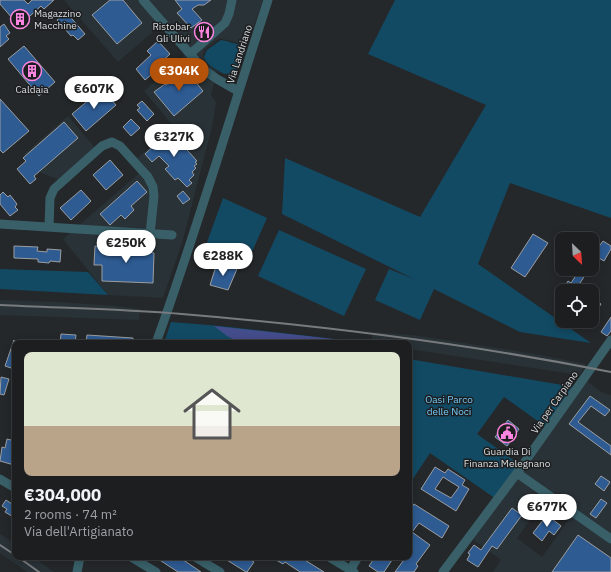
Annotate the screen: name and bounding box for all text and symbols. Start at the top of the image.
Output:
place label: Magazzino Macchine [34,7,82,32]
building icon: Magazzino Macchine [9,8,31,30]
place label: Ristobar Gli Ulivi [152,20,190,45]
restaurant icon: Ristobar Gli Ulivi [193,21,215,43]
street label: Via Landriano [224,23,255,85]
pin: €304K [151,58,207,92]
building icon: Caldaia [21,60,43,82]
text: €304K [159,62,199,79]
pin: €607K [66,76,122,110]
text: €607K [74,80,114,97]
place label: Caldaia [15,83,49,96]
pin: €327K [146,124,202,158]
text: €327K [154,128,194,145]
pin: €250K [98,230,154,264]
north arrow [555,232,599,276]
map controls [555,232,599,328]
text: €250K [106,234,146,251]
pin: €288K [195,243,251,277]
text: €288K [203,247,243,264]
button: locate [555,284,599,328]
street label: Via per Carpiano [528,368,581,436]
icon: home [176,378,248,450]
park label: Oasi Parco delle Noci [425,393,473,418]
public building icon: Guardia Di Finanza Melegnano [496,422,518,444]
place label: Guardia Di Finanza Melegnano [464,445,551,470]
text: €304,000 [24,484,101,506]
pin: €677K [519,494,575,528]
text: €677K [527,498,567,515]
text: 2 rooms · 74 m² [24,506,117,523]
text: Via dell'Artigianato [24,523,134,540]

